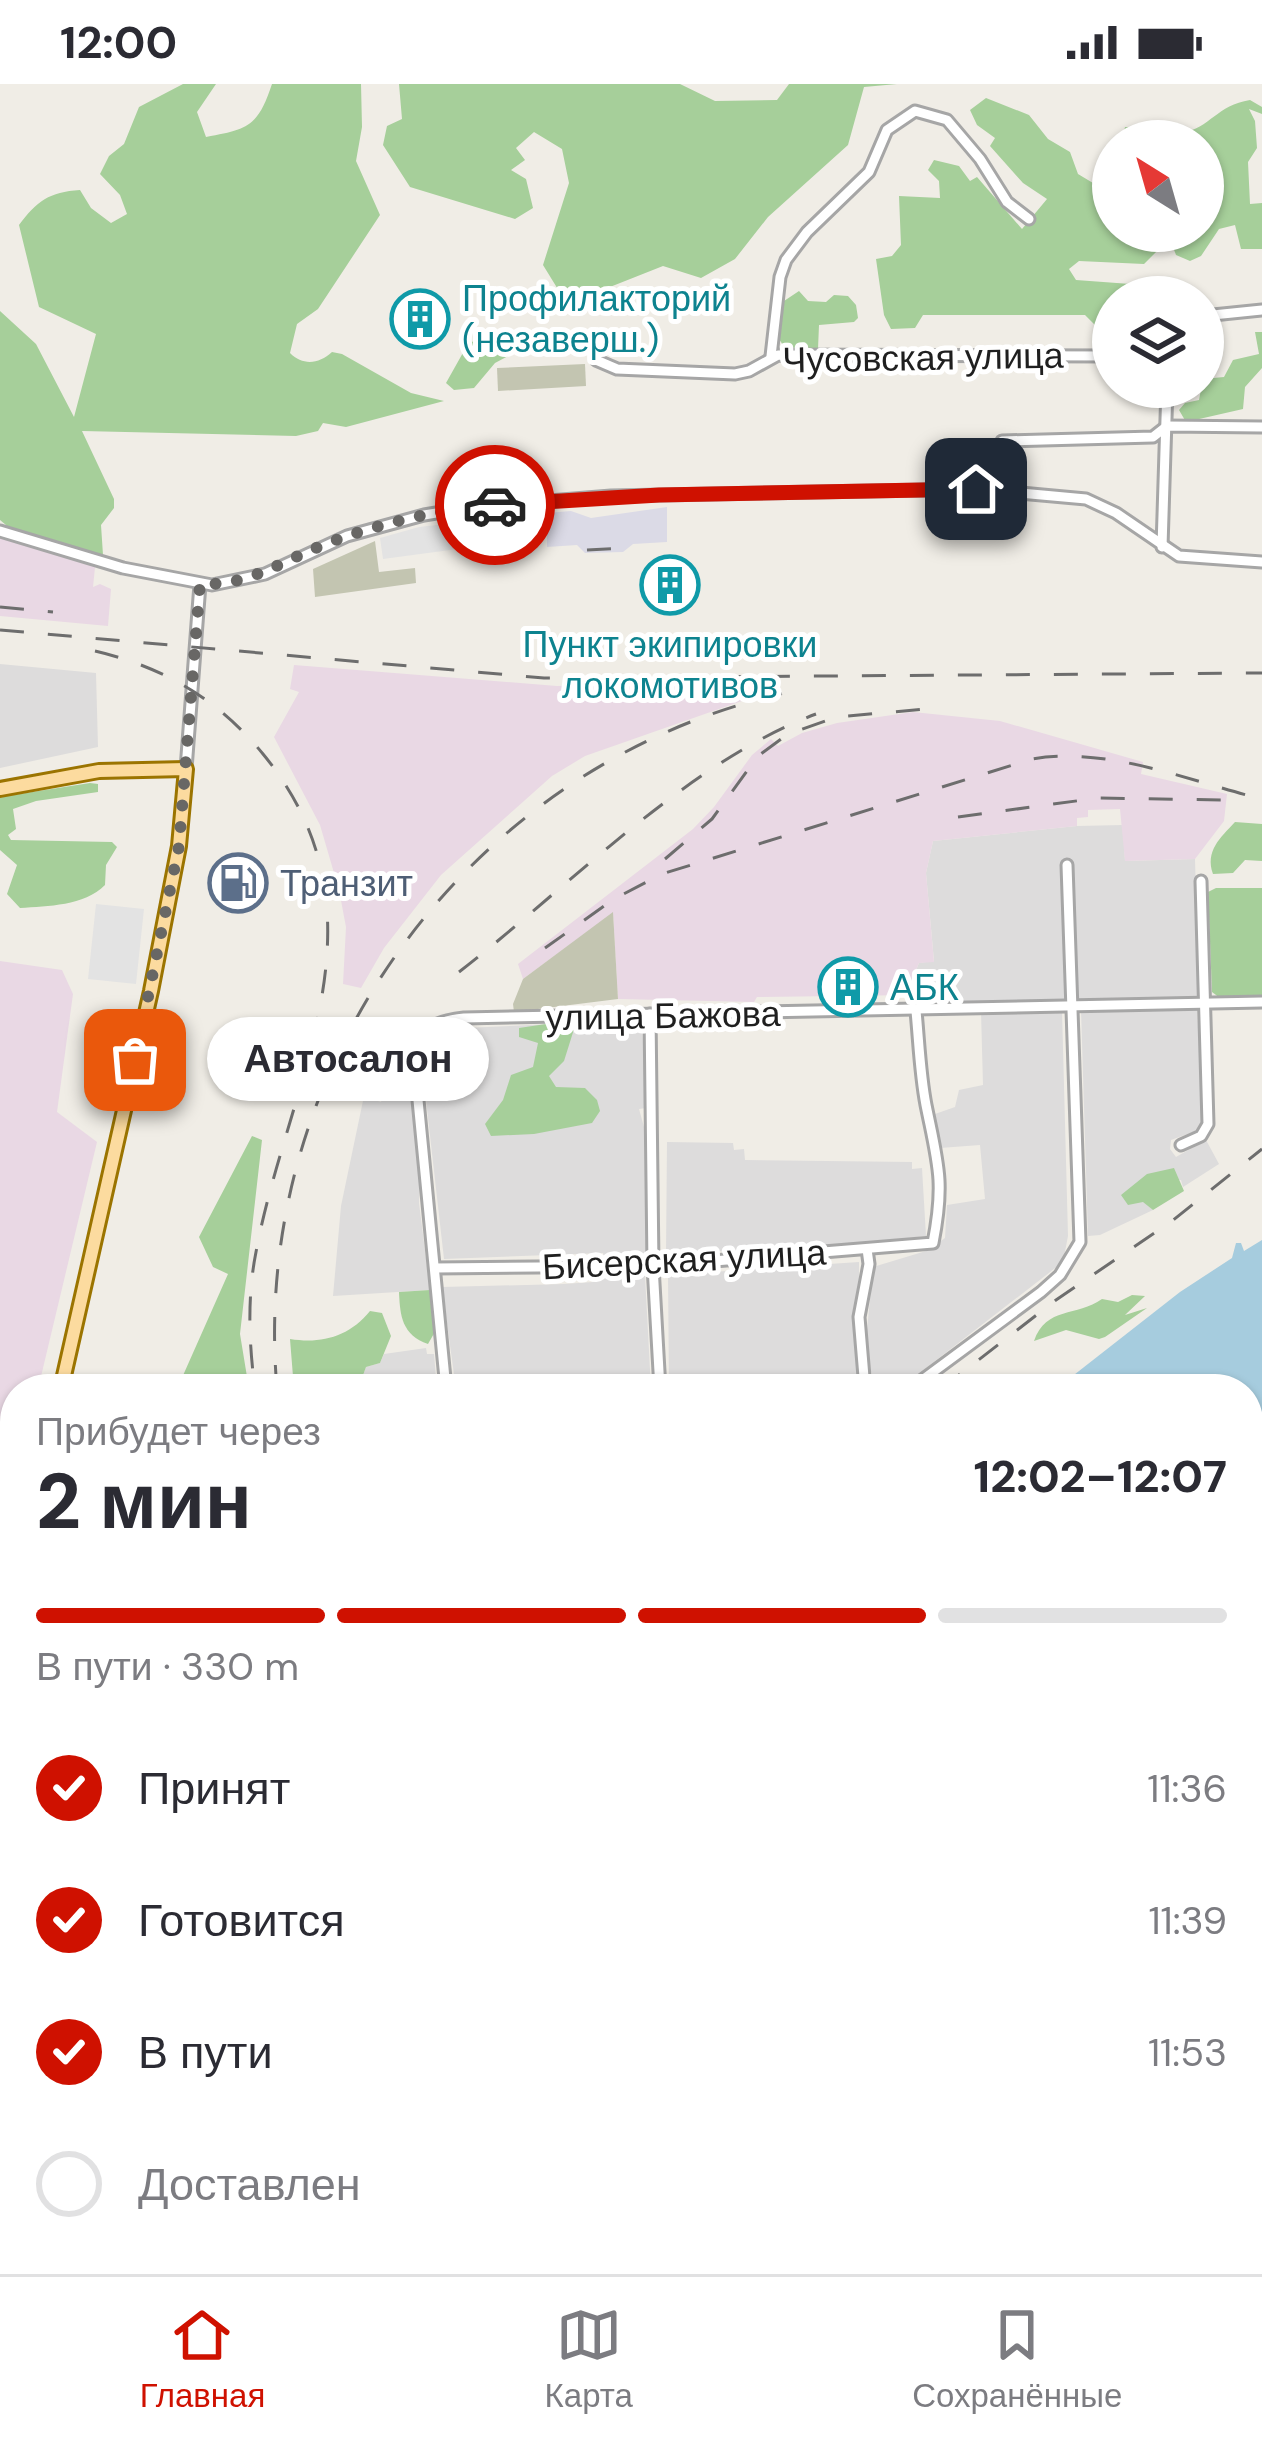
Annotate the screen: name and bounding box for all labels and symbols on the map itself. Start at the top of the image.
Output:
north arrow [1092,120,1224,252]
place label: Профилакторий (незаверш.) [462,275,731,363]
building icon: Профилакторий (незаверш.) [389,288,451,350]
street label: Чусовская улица [782,332,1065,383]
pin [925,438,1027,540]
courier [435,445,555,565]
building icon: Пункт экипировки локомотивов [639,554,701,616]
place label: Пункт экипировки локомотивов [523,621,817,709]
fuel station icon: Транзит [207,852,269,914]
place label: Транзит [280,860,413,907]
building icon: АБК [817,956,879,1018]
place label: АБК [890,964,959,1011]
street label: улица Бажова [545,990,782,1041]
pin [84,1009,186,1111]
callout: Автосалон [207,1018,489,1102]
street label: Бисерская улица [541,1229,828,1290]

